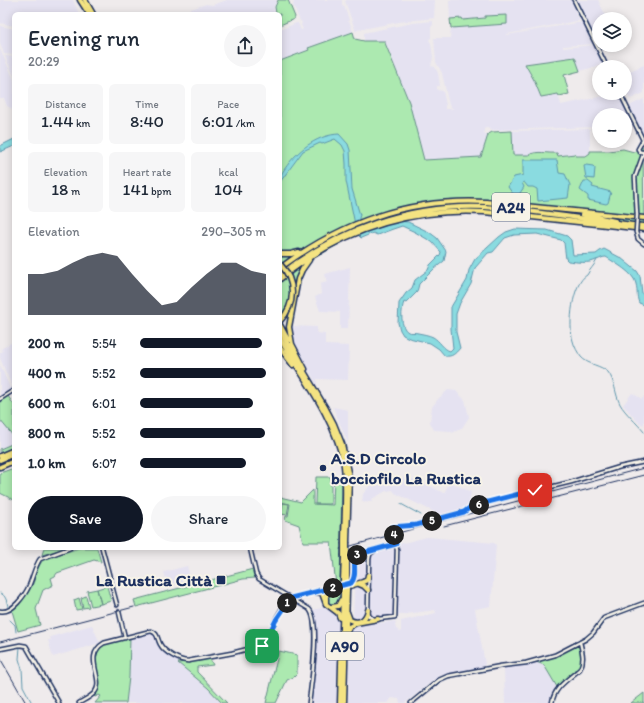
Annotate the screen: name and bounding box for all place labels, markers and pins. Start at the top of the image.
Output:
place label: A.S.D Circolo bocciofilo La Rustica [330,448,481,488]
marker: A.S.D Circolo bocciofilo La Rustica [318,463,328,473]
pin [518,473,552,507]
pin: 6 [469,495,489,515]
pin: 5 [422,511,442,531]
pin: 4 [384,525,404,545]
pin: 3 [347,545,367,565]
place label: La Rustica Città [96,570,212,590]
marker: La Rustica Città [215,574,227,586]
pin: 2 [323,578,343,598]
pin: 1 [277,593,297,613]
pin [245,629,279,663]

